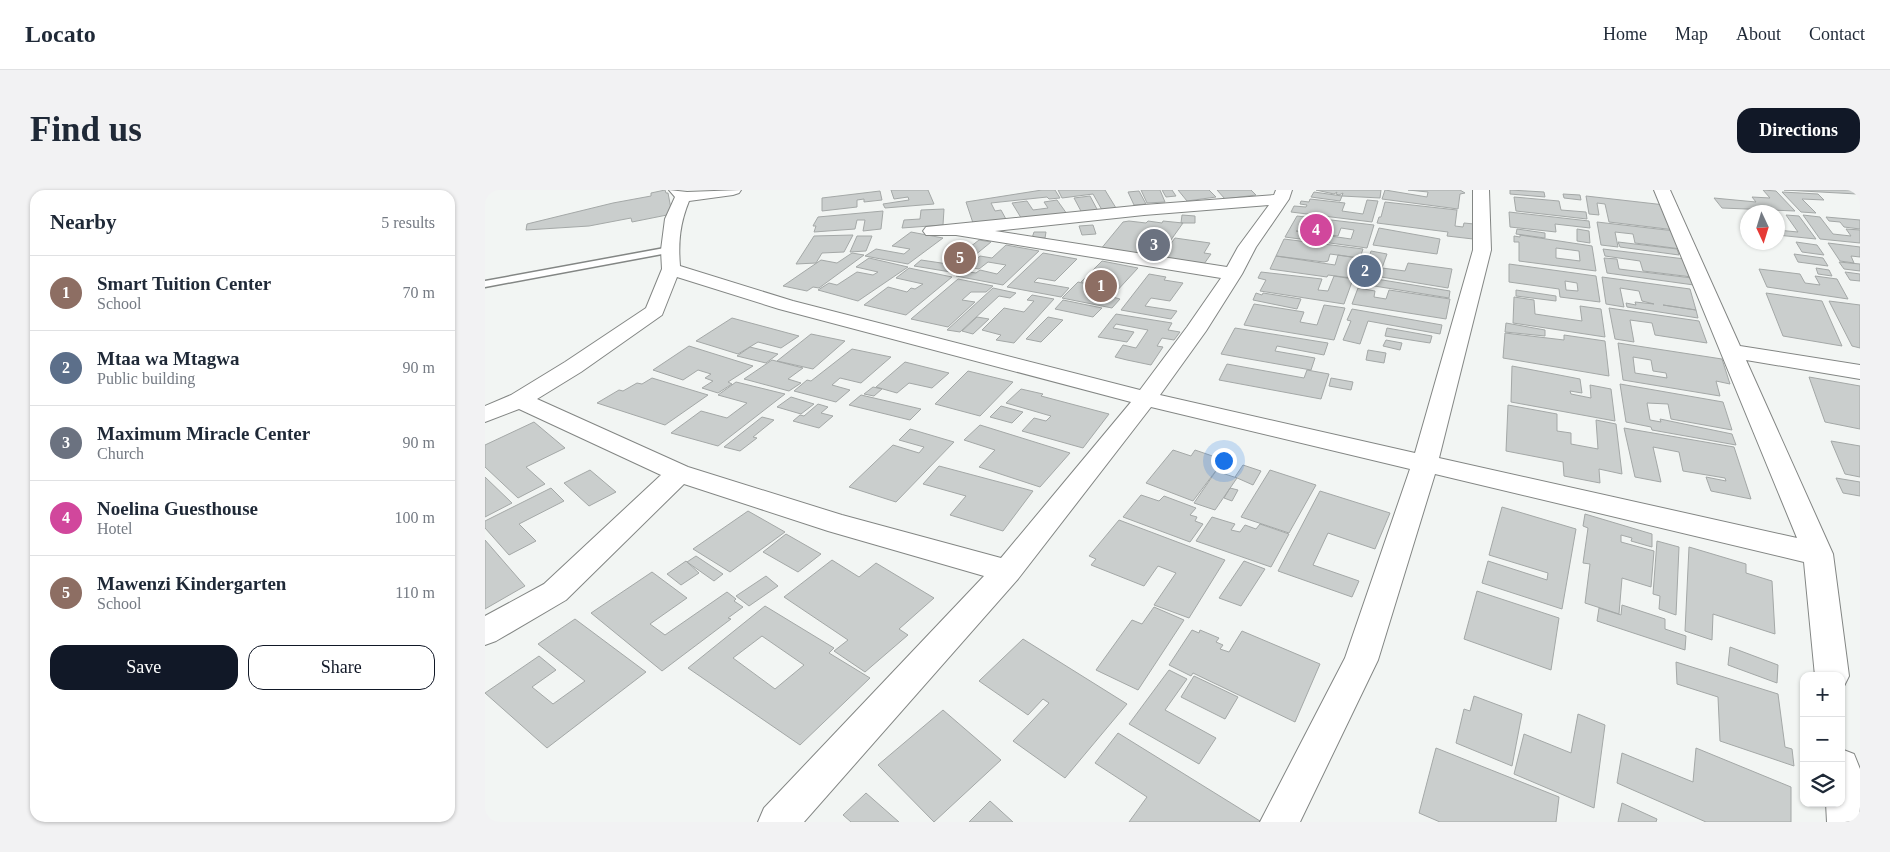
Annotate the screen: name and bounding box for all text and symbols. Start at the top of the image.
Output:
text: Locato [25,21,96,47]
text: Home [1603,24,1647,44]
text: Map [1675,24,1708,44]
text: About [1736,24,1781,44]
text: Contact [1809,24,1865,44]
button: Directions [1737,108,1860,153]
text: Find us [30,110,142,149]
north arrow [1740,205,1785,250]
text: Nearby [50,210,117,234]
pin: 4 [1300,211,1332,249]
text: 5 results [381,214,435,231]
pin: 3 [1138,226,1170,264]
pin: 5 [944,239,976,277]
pin: 2 [1349,252,1381,290]
pin: 1 [1085,267,1117,305]
text: Smart Tuition Center [97,273,271,294]
text: 1 [62,284,70,301]
text: 70 m [403,284,435,301]
text: School [97,295,141,312]
text: Mtaa wa Mtagwa [97,348,239,369]
text: 2 [62,359,70,376]
text: 90 m [403,359,435,376]
text: Public building [97,370,195,387]
text: Maximum Miracle Center [97,423,310,444]
text: 3 [62,434,70,451]
text: 90 m [403,434,435,451]
text: Church [97,445,144,462]
your location [1211,448,1237,474]
text: Noelina Guesthouse [97,498,258,519]
text: 4 [62,509,70,526]
text: 100 m [395,509,435,526]
text: Hotel [97,520,133,537]
text: Mawenzi Kindergarten [97,573,286,594]
text: 5 [62,584,70,601]
text: 110 m [395,584,435,601]
text: School [97,595,141,612]
button: Save [50,645,238,690]
button: Share [248,645,435,690]
map controls [1800,672,1845,807]
button: + [1800,672,1845,717]
button: − [1800,717,1845,762]
button: layers [1800,762,1845,807]

